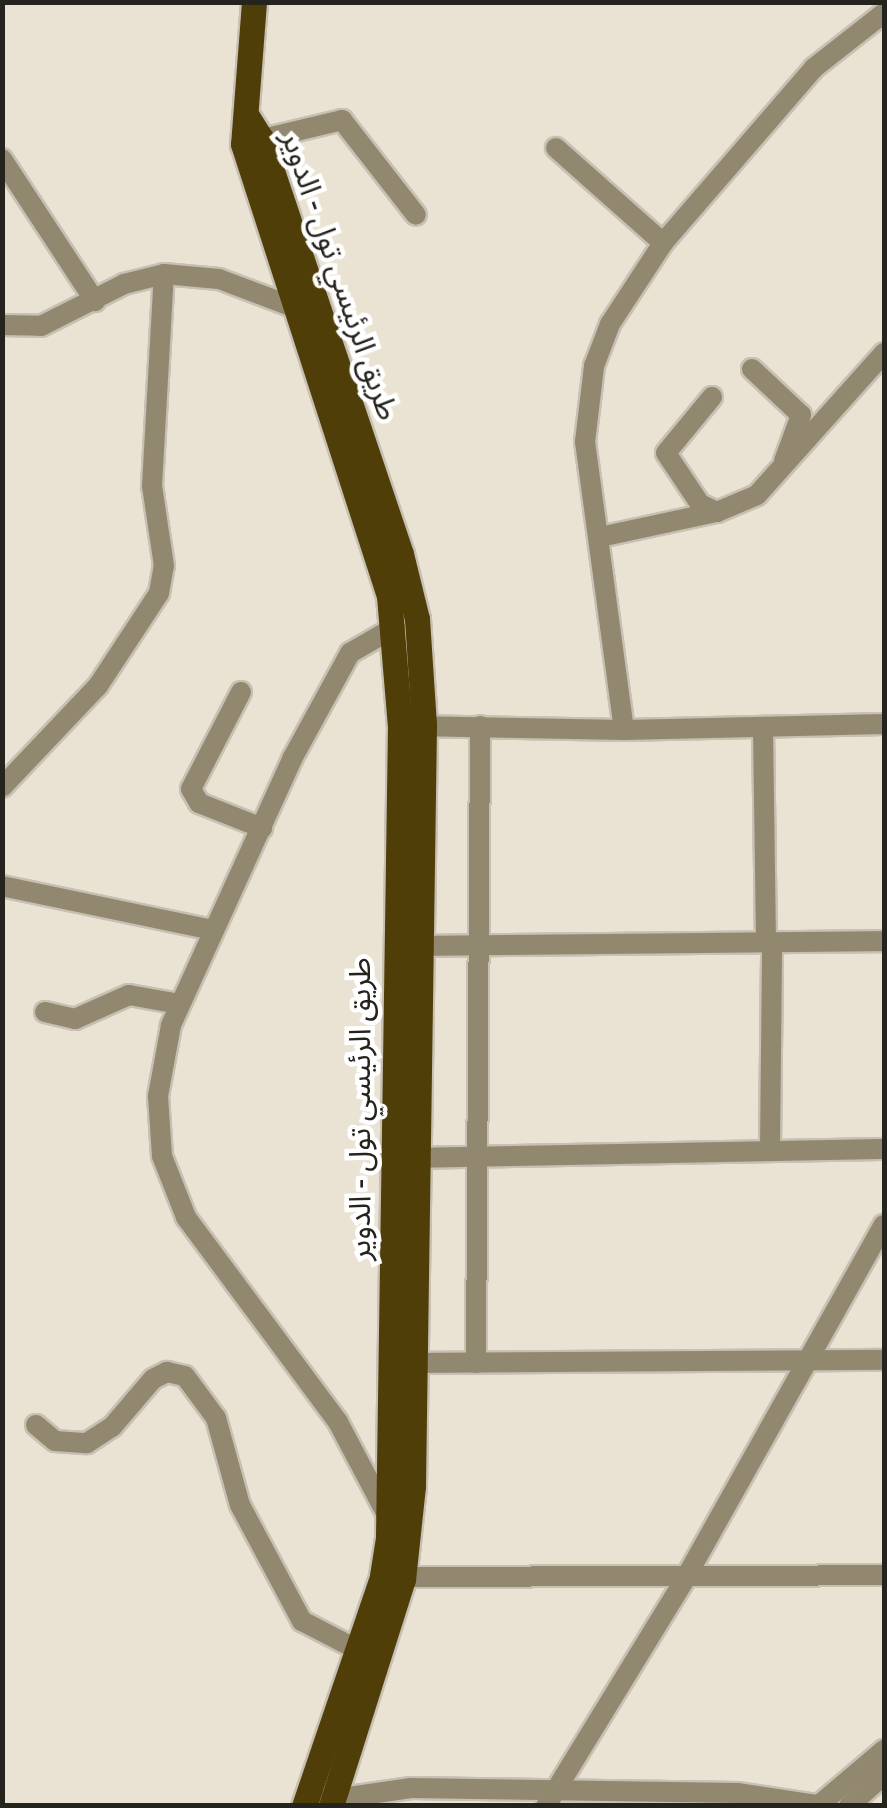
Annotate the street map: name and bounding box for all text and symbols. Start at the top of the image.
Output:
street label: طريق الرئيسي تول - الدوير [273,127,405,425]
street label: طريق الرئيسي تول - الدوير [343,957,379,1261]

